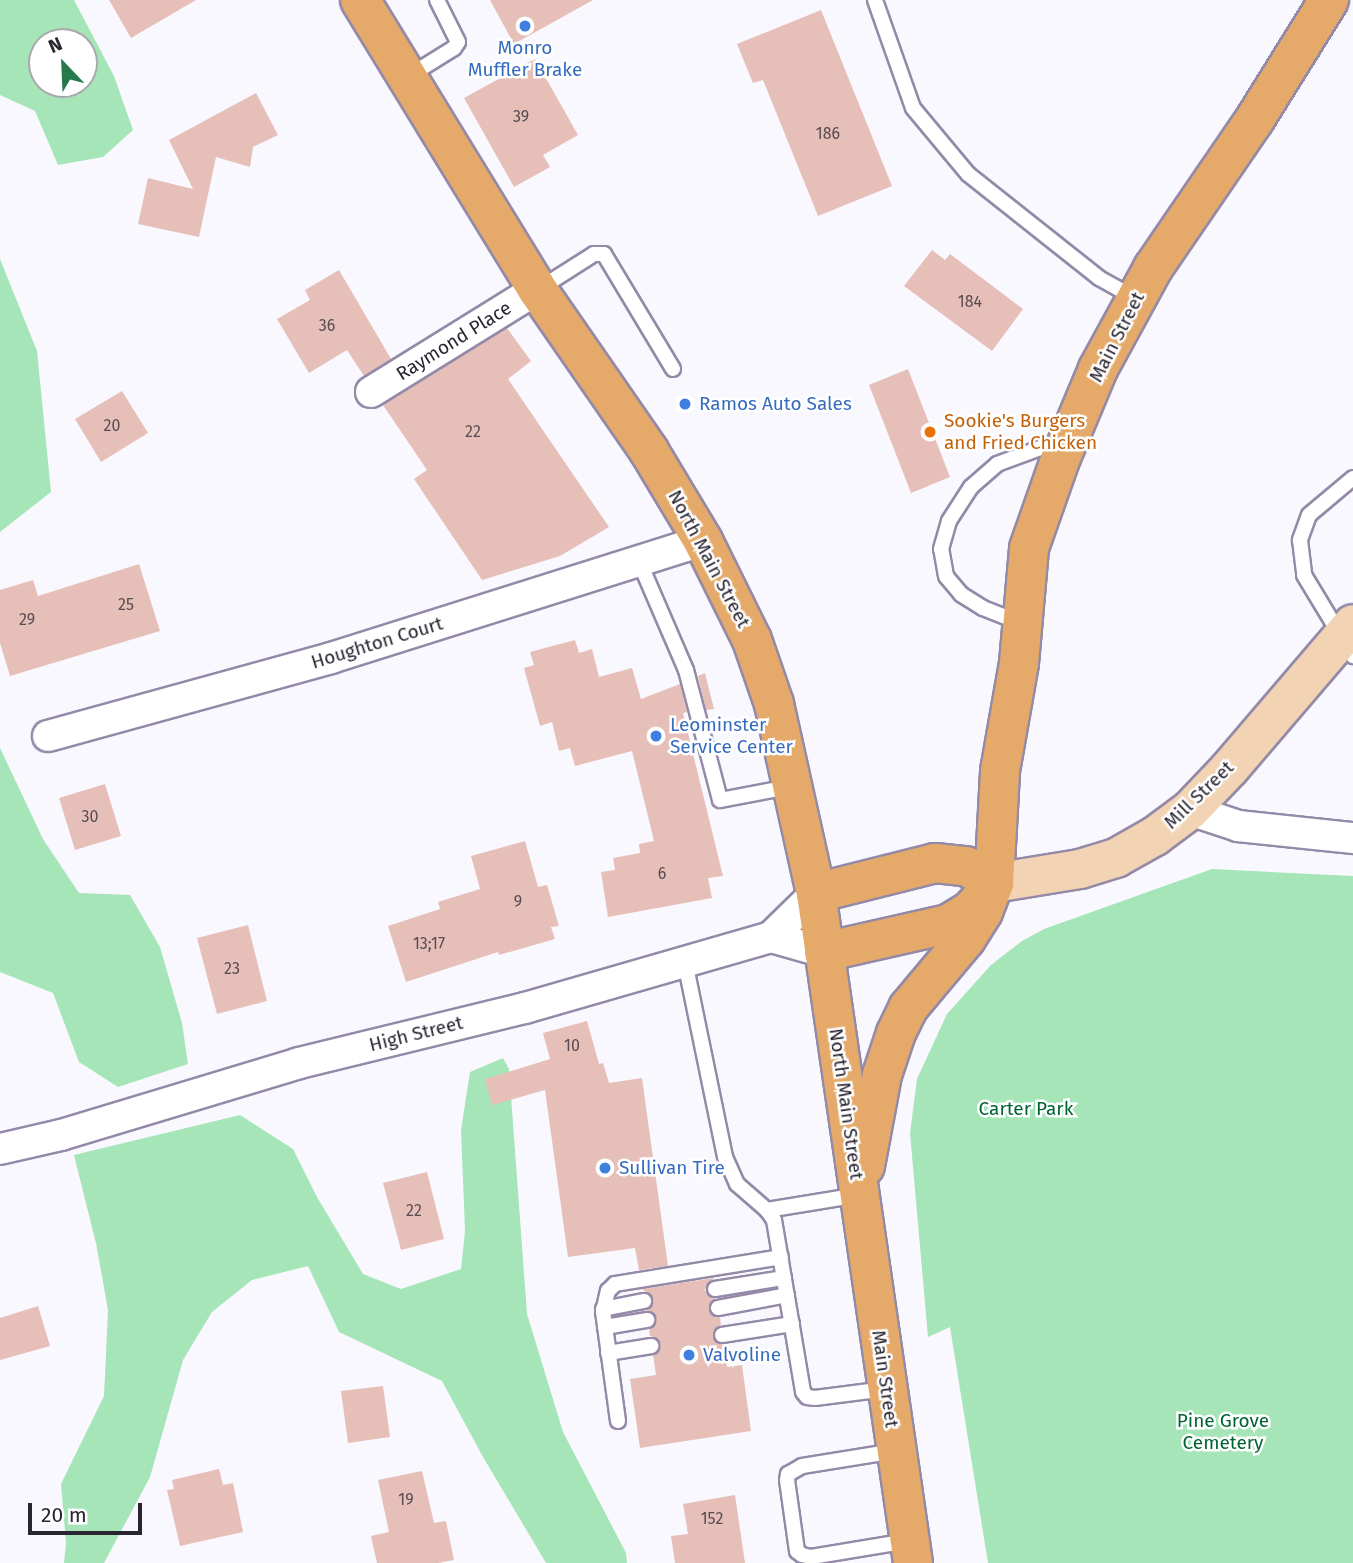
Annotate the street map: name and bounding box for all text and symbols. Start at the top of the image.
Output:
marker: Monro Muffler Brake [517,18,533,34]
north arrow [28,28,98,98]
text: N [45,32,66,58]
place label: Monro Muffler Brake [468,37,582,81]
house number: 39 [513,107,529,127]
house number: 186 [816,124,840,144]
street label: Main Street [1085,288,1149,386]
house number: 184 [958,292,982,312]
street label: Raymond Place [392,297,516,385]
house number: 36 [319,316,335,336]
place label: Ramos Auto Sales [699,393,852,415]
marker: Ramos Auto Sales [677,396,693,412]
place label: Sookie's Burgers and Fried Chicken [944,410,1097,454]
house number: 20 [104,416,120,436]
house number: 22 [465,422,481,442]
marker: Sookie's Burgers and Fried Chicken [922,424,938,440]
street label: North Main Street [663,486,755,632]
house number: 25 [118,595,134,615]
house number: 29 [19,610,35,630]
street label: Houghton Court [308,612,446,674]
place label: Leominster Service Center [670,714,793,758]
marker: Leominster Service Center [648,728,664,744]
street label: Mill Street [1159,756,1239,834]
house number: 30 [82,807,98,827]
house number: 6 [658,864,666,884]
house number: 9 [514,892,522,912]
house number: 13;17 [413,934,445,954]
house number: 23 [224,959,240,979]
street label: High Street [367,1011,465,1057]
street label: North Main Street [824,1027,868,1181]
house number: 10 [564,1036,580,1056]
park label: Carter Park [979,1098,1073,1120]
place label: Sullivan Tire [619,1157,725,1179]
marker: Sullivan Tire [597,1160,613,1176]
house number: 22 [406,1201,422,1221]
street label: Main Street [867,1329,903,1429]
place label: Valvoline [703,1344,781,1366]
marker: Valvoline [681,1347,697,1363]
park label: Pine Grove Cemetery [1177,1410,1269,1454]
scale bar [32,1490,145,1534]
house number: 19 [398,1490,414,1510]
text: 20 m [41,1502,87,1528]
house number: 152 [701,1509,723,1529]

